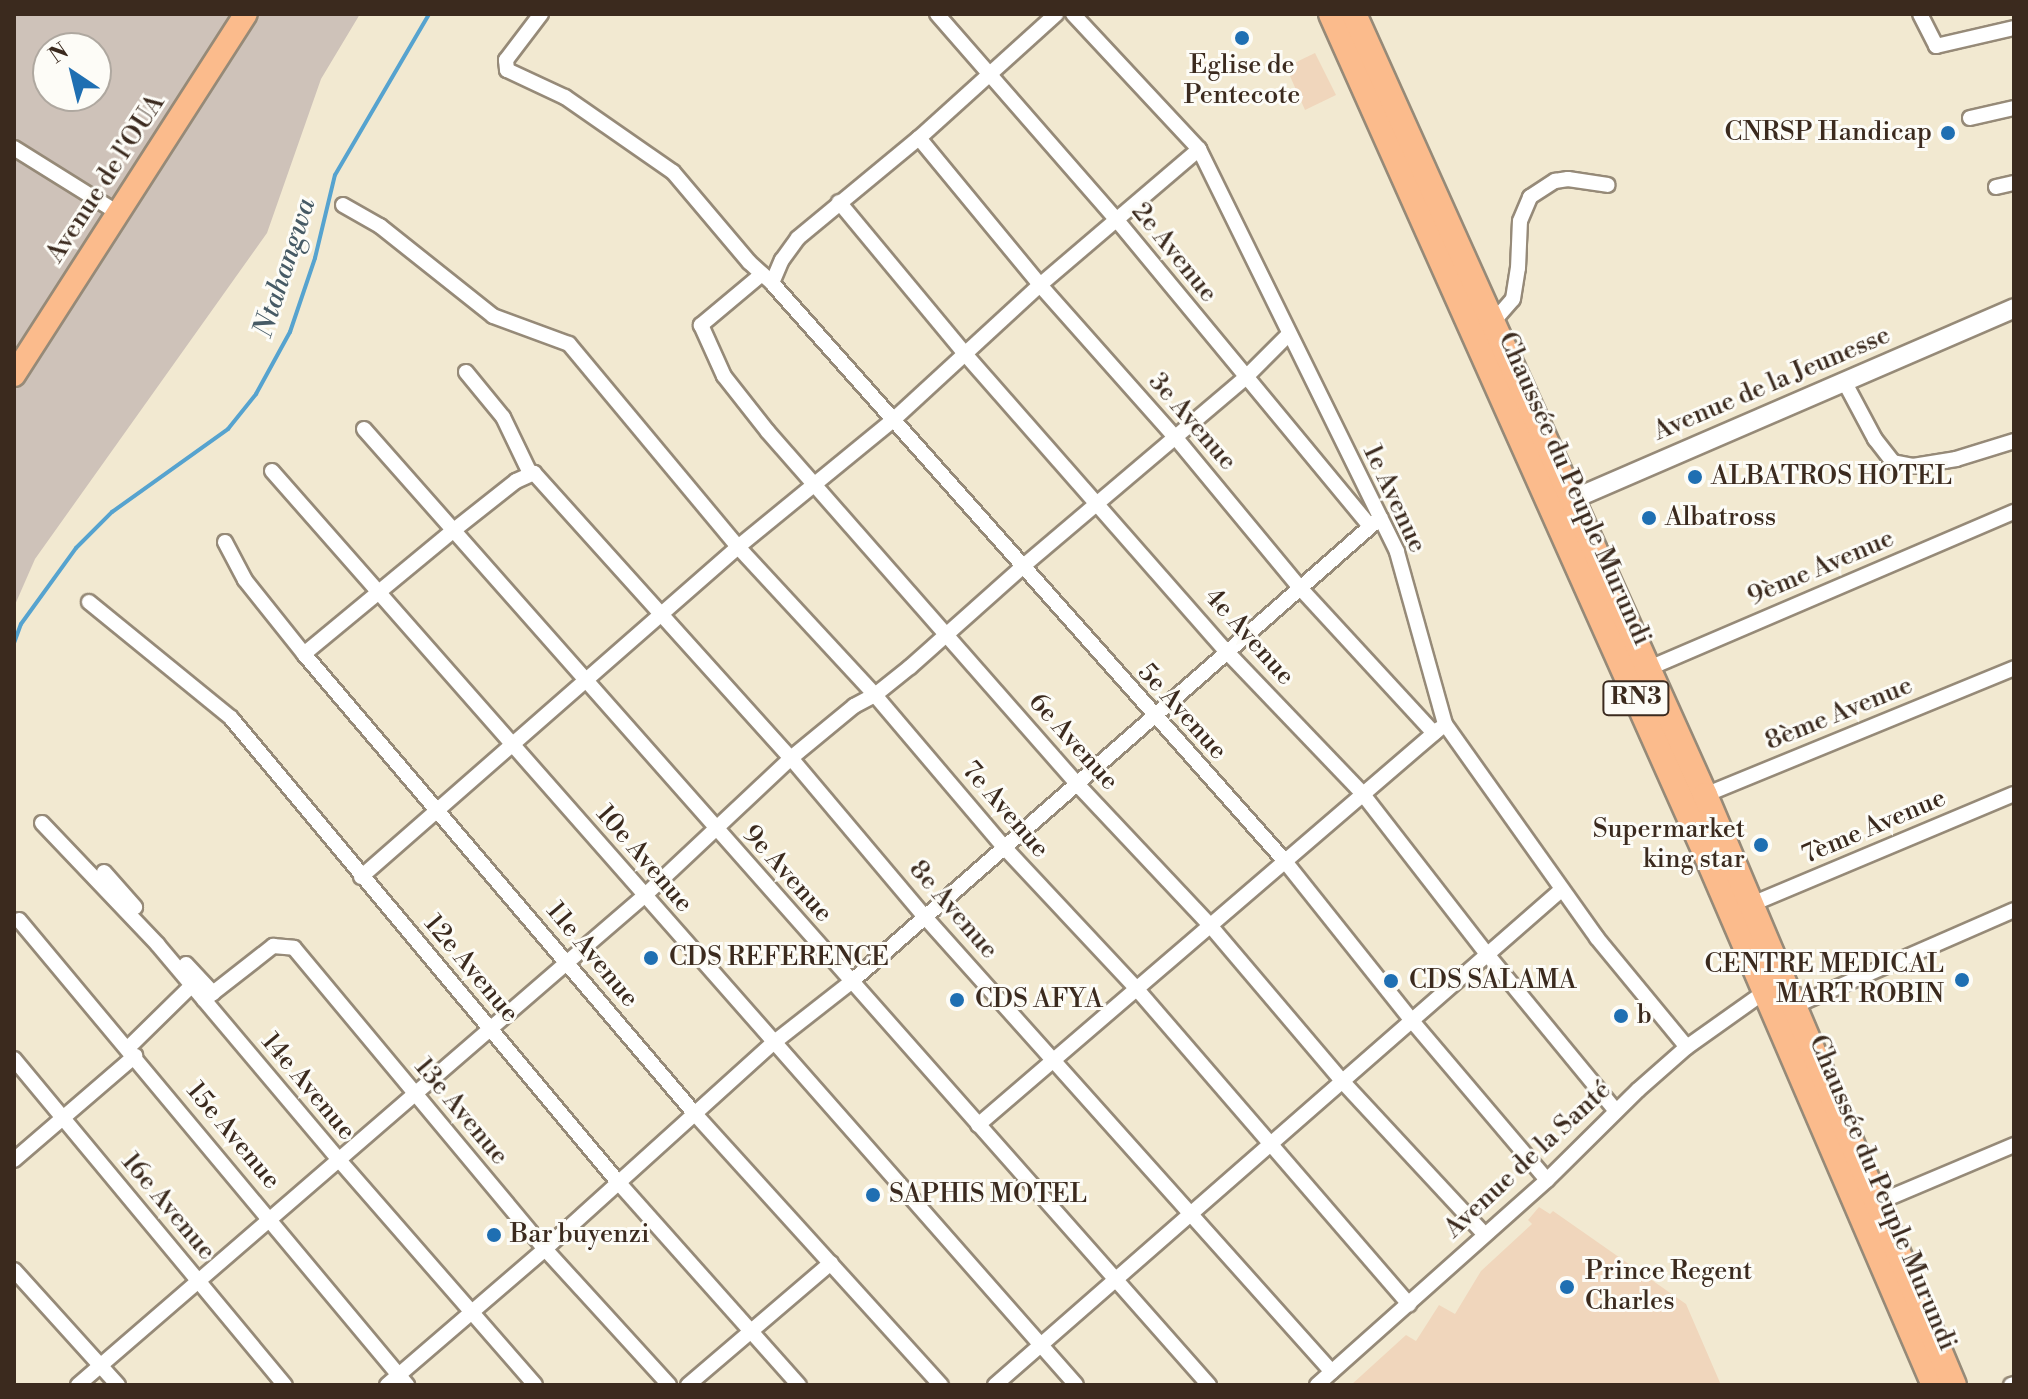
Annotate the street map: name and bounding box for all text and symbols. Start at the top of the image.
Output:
marker: Eglise de Pentecote [1233,29,1251,47]
north arrow [32,32,112,112]
text: N [44,38,74,70]
place label: Eglise de Pentecote [1184,50,1300,112]
street label: Avenue de l'OUA [40,89,172,269]
place label: CNRSP Handicap [1725,117,1932,149]
marker: CNRSP Handicap [1939,124,1957,142]
water label: Ntahangwa [247,194,323,342]
street label: 2e Avenue [1124,197,1224,309]
street label: Avenue de la Jeunesse [1649,320,1895,448]
street label: Chaussée du Peuple Murundi [1491,328,1657,650]
street label: 3e Avenue [1141,367,1243,477]
street label: 1e Avenue [1355,440,1433,558]
place label: ALBATROS HOTEL [1711,461,1952,493]
marker: ALBATROS HOTEL [1686,468,1704,486]
place label: Albatross [1665,502,1776,534]
marker: Albatross [1640,509,1658,527]
street label: 9ème Avenue [1743,523,1899,613]
street label: 4e Avenue [1197,582,1301,692]
street label: 5e Avenue [1131,658,1233,766]
street label: 8ème Avenue [1761,670,1917,758]
road number: RN3 [1602,678,1670,718]
street label: 6e Avenue [1021,687,1125,797]
street label: 7e Avenue [955,756,1055,864]
street label: 7ème Avenue [1797,783,1951,871]
street label: 10e Avenue [589,799,699,919]
place label: Supermarket king star [1593,814,1745,876]
street label: 9e Avenue [735,819,839,929]
marker: Supermarket king star [1752,836,1770,854]
street label: 8e Avenue [902,854,1004,966]
street label: 11e Avenue [539,896,645,1014]
street label: 12e Avenue [417,909,525,1029]
place label: CDS REFERENCE [669,942,889,974]
marker: CDS REFERENCE [640,947,662,969]
place label: CENTRE MEDICAL MART ROBIN [1705,949,1944,1010]
place label: CDS SALAMA [1409,965,1576,997]
marker: CENTRE MEDICAL MART ROBIN [1951,969,1973,991]
marker: CDS SALAMA [1380,970,1402,992]
place label: CDS AFYA [975,984,1103,1016]
marker: CDS AFYA [946,989,968,1011]
place label: b [1637,1000,1652,1032]
marker: b [1612,1007,1630,1025]
street label: 14e Avenue [254,1027,362,1147]
street label: Chaussée du Peuple Murundi [1801,1031,1963,1355]
street label: 13e Avenue [407,1052,515,1172]
street label: Avenue de la Santé [1438,1075,1618,1245]
street label: 15e Avenue [179,1076,287,1196]
street label: 16e Avenue [114,1147,222,1267]
place label: SAPHIS MOTEL [889,1179,1087,1211]
marker: SAPHIS MOTEL [864,1186,882,1204]
place label: Bar buyenzi [510,1219,650,1251]
marker: Bar buyenzi [485,1226,503,1244]
place label: Prince Regent Charles [1585,1256,1752,1318]
marker: Prince Regent Charles [1556,1276,1578,1298]

